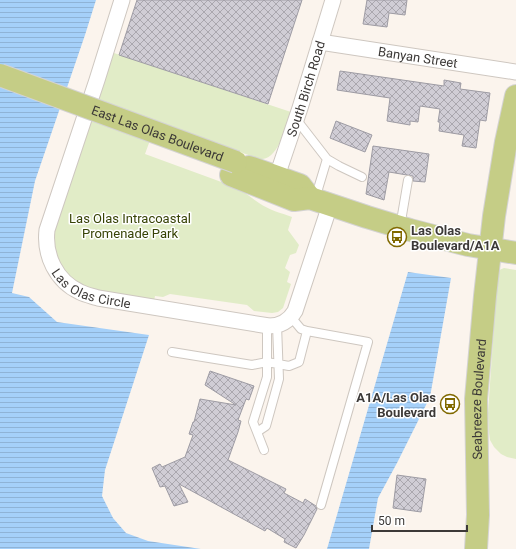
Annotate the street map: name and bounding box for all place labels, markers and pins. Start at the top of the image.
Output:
place label: Las Olas Boulevard/A1A [411,223,500,253]
bus stop icon: Las Olas Boulevard/A1A [386,226,408,248]
place label: A1A/Las Olas Boulevard [356,390,436,420]
bus stop icon: A1A/Las Olas Boulevard [439,393,461,415]

